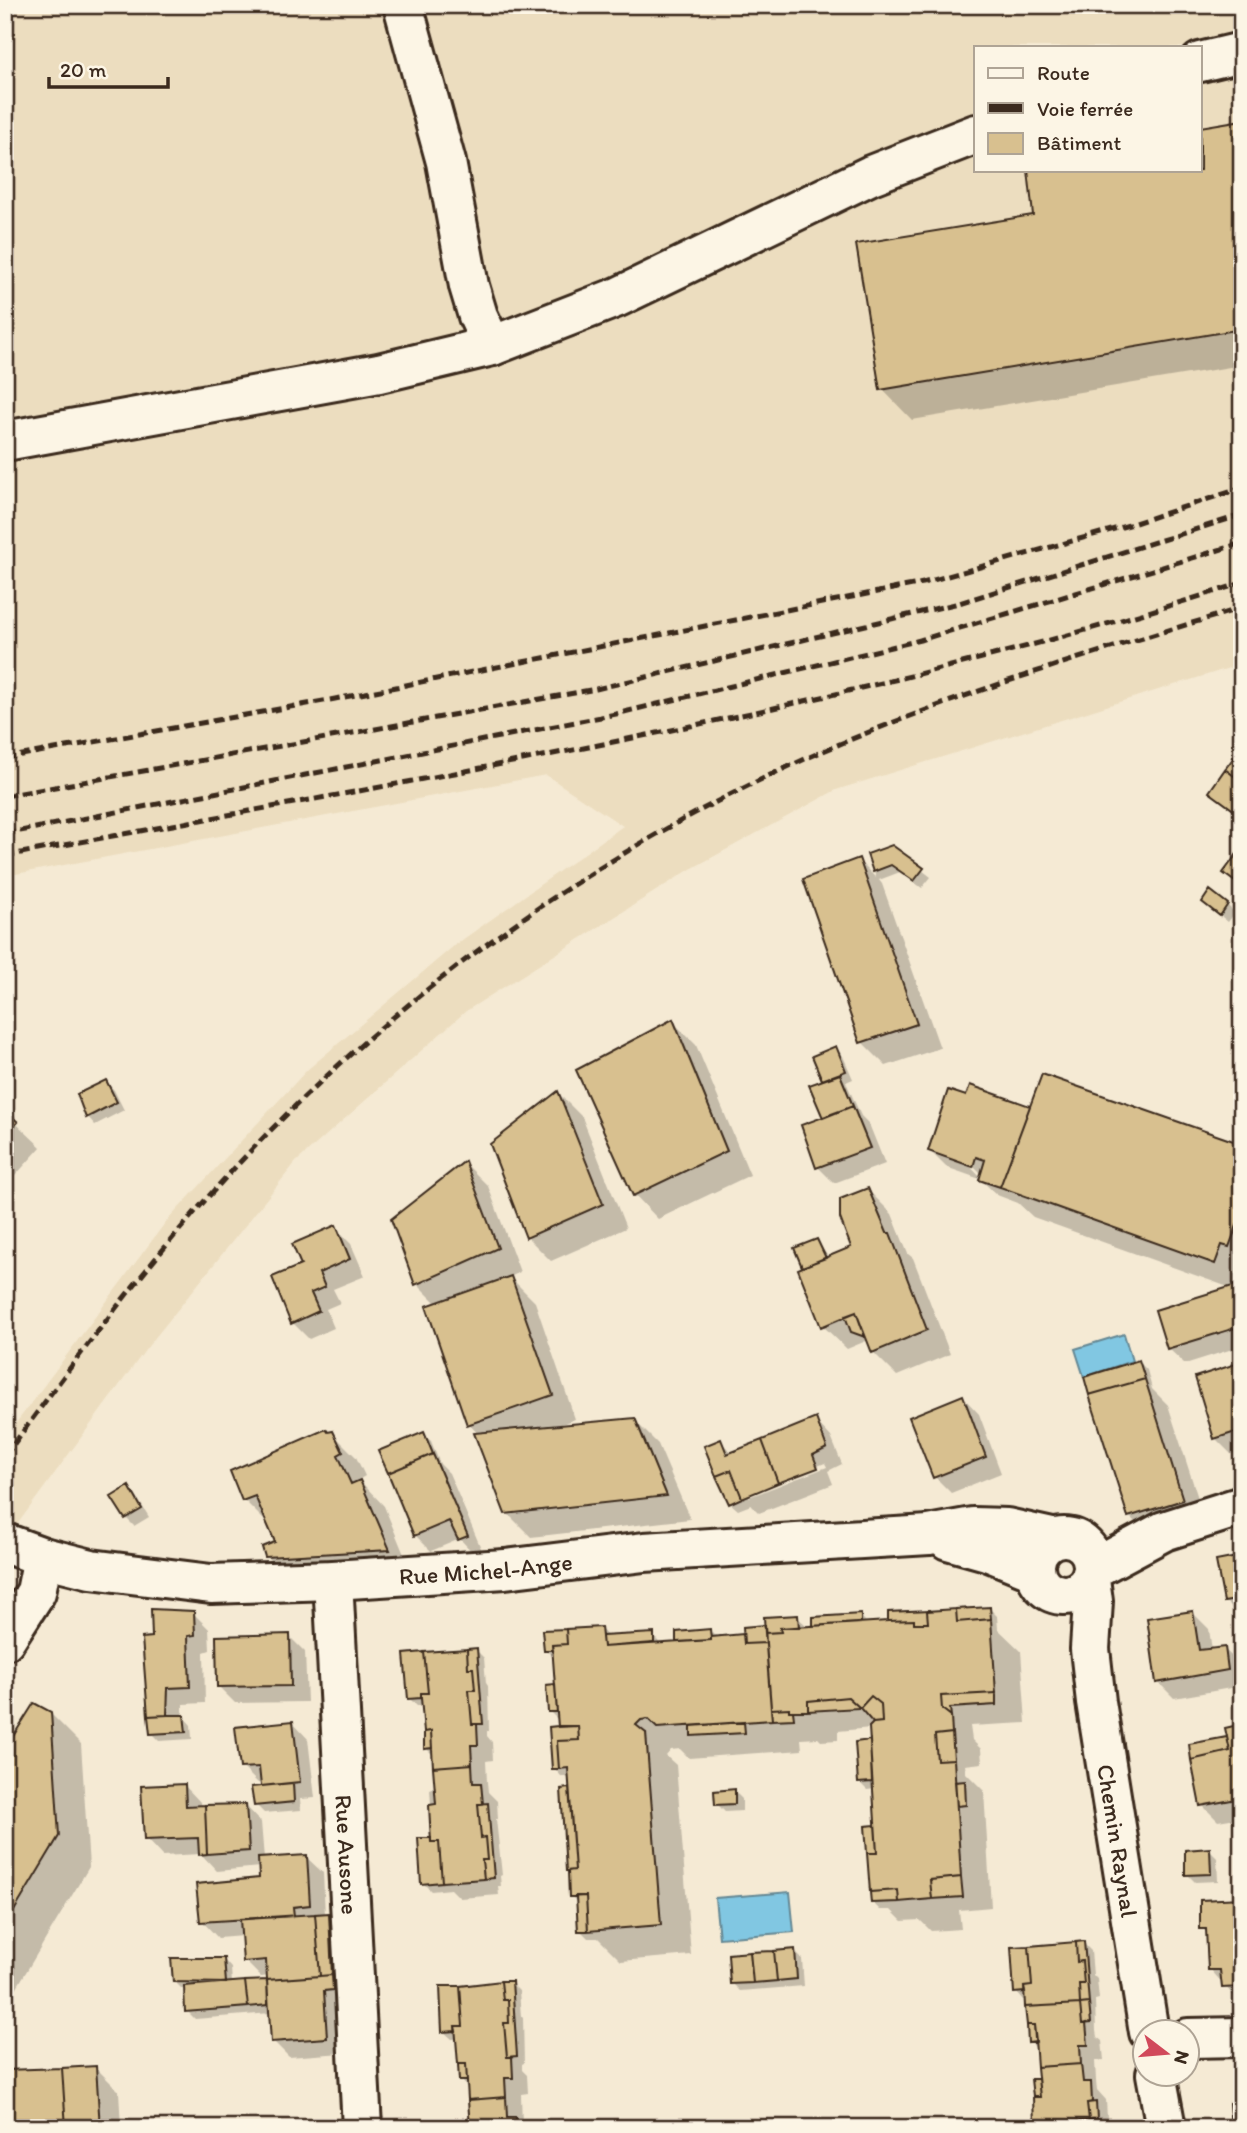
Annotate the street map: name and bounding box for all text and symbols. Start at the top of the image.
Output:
scale bar [49,46,168,90]
legend [974,46,1202,172]
text: 20 m [60,57,107,82]
text: Route [1037,60,1090,85]
text: Voie ferrée [1037,96,1133,121]
text: Bâtiment [1037,130,1121,155]
street label: Rue Michel-Ange [398,1546,574,1590]
street label: Chemin Raynal [1092,1762,1145,1919]
street label: Rue Ausone [330,1794,365,1916]
north arrow [1132,2018,1202,2088]
text: N [1169,2048,1195,2067]

